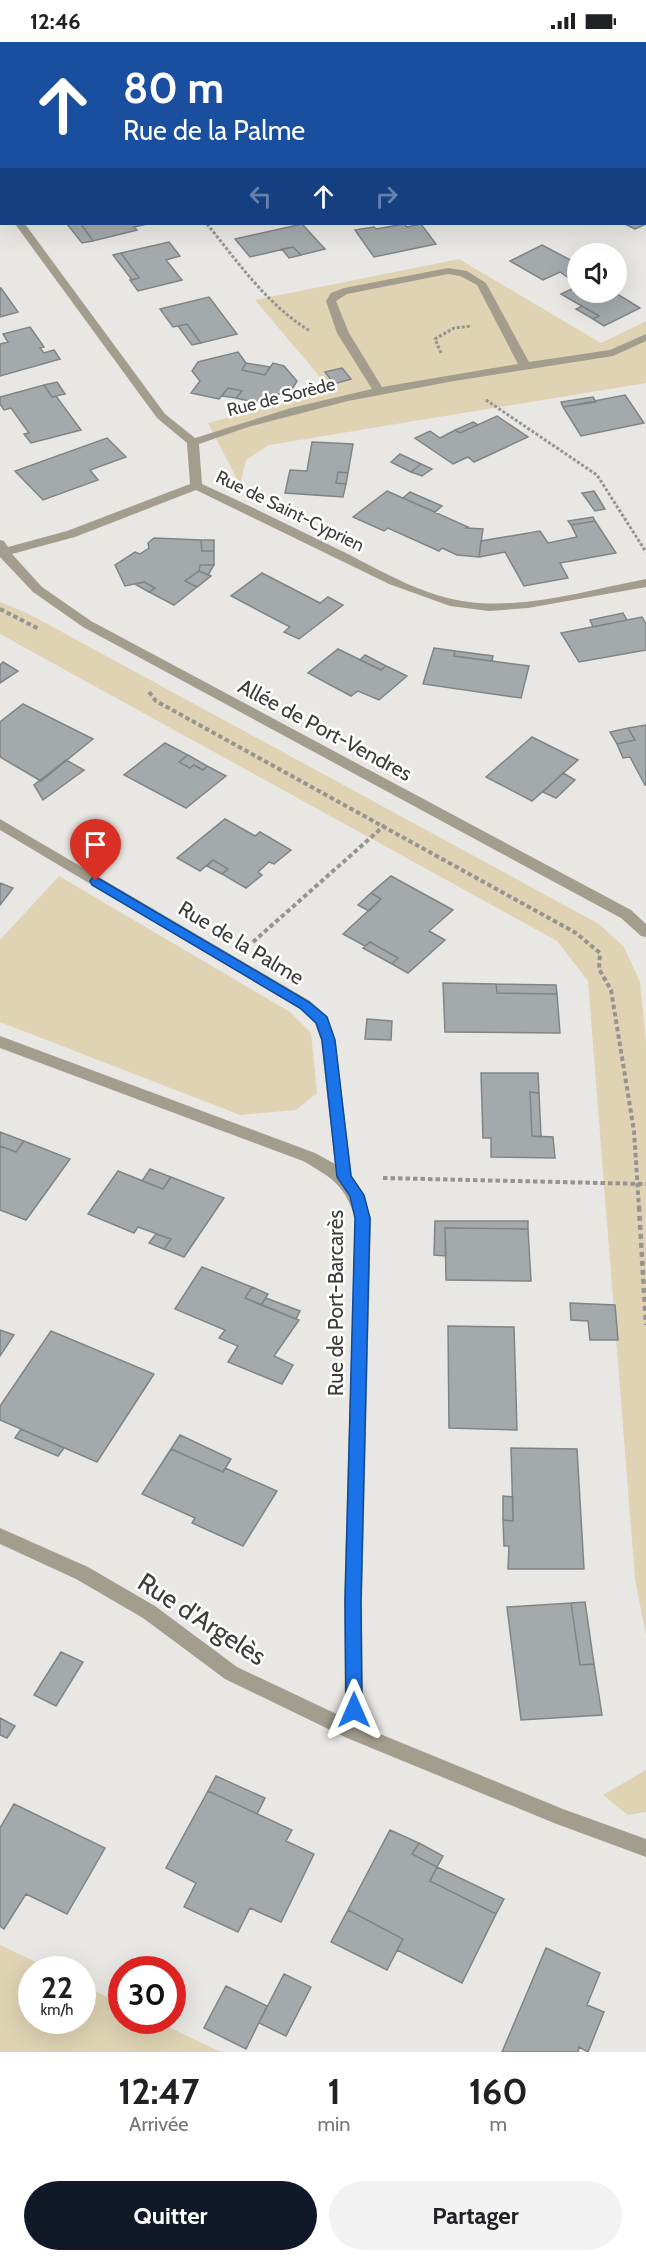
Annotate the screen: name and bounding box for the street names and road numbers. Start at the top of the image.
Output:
street label: Rue de Sorède [225,373,337,421]
street label: Rue de Saint-Cyprien [212,466,368,556]
street label: Allée de Port-Vendres [234,673,417,786]
street label: Rue de la Palme [174,895,309,990]
street label: Rue de Port-Barcarès [323,1210,348,1396]
street label: Rue d'Argelès [132,1566,272,1672]

